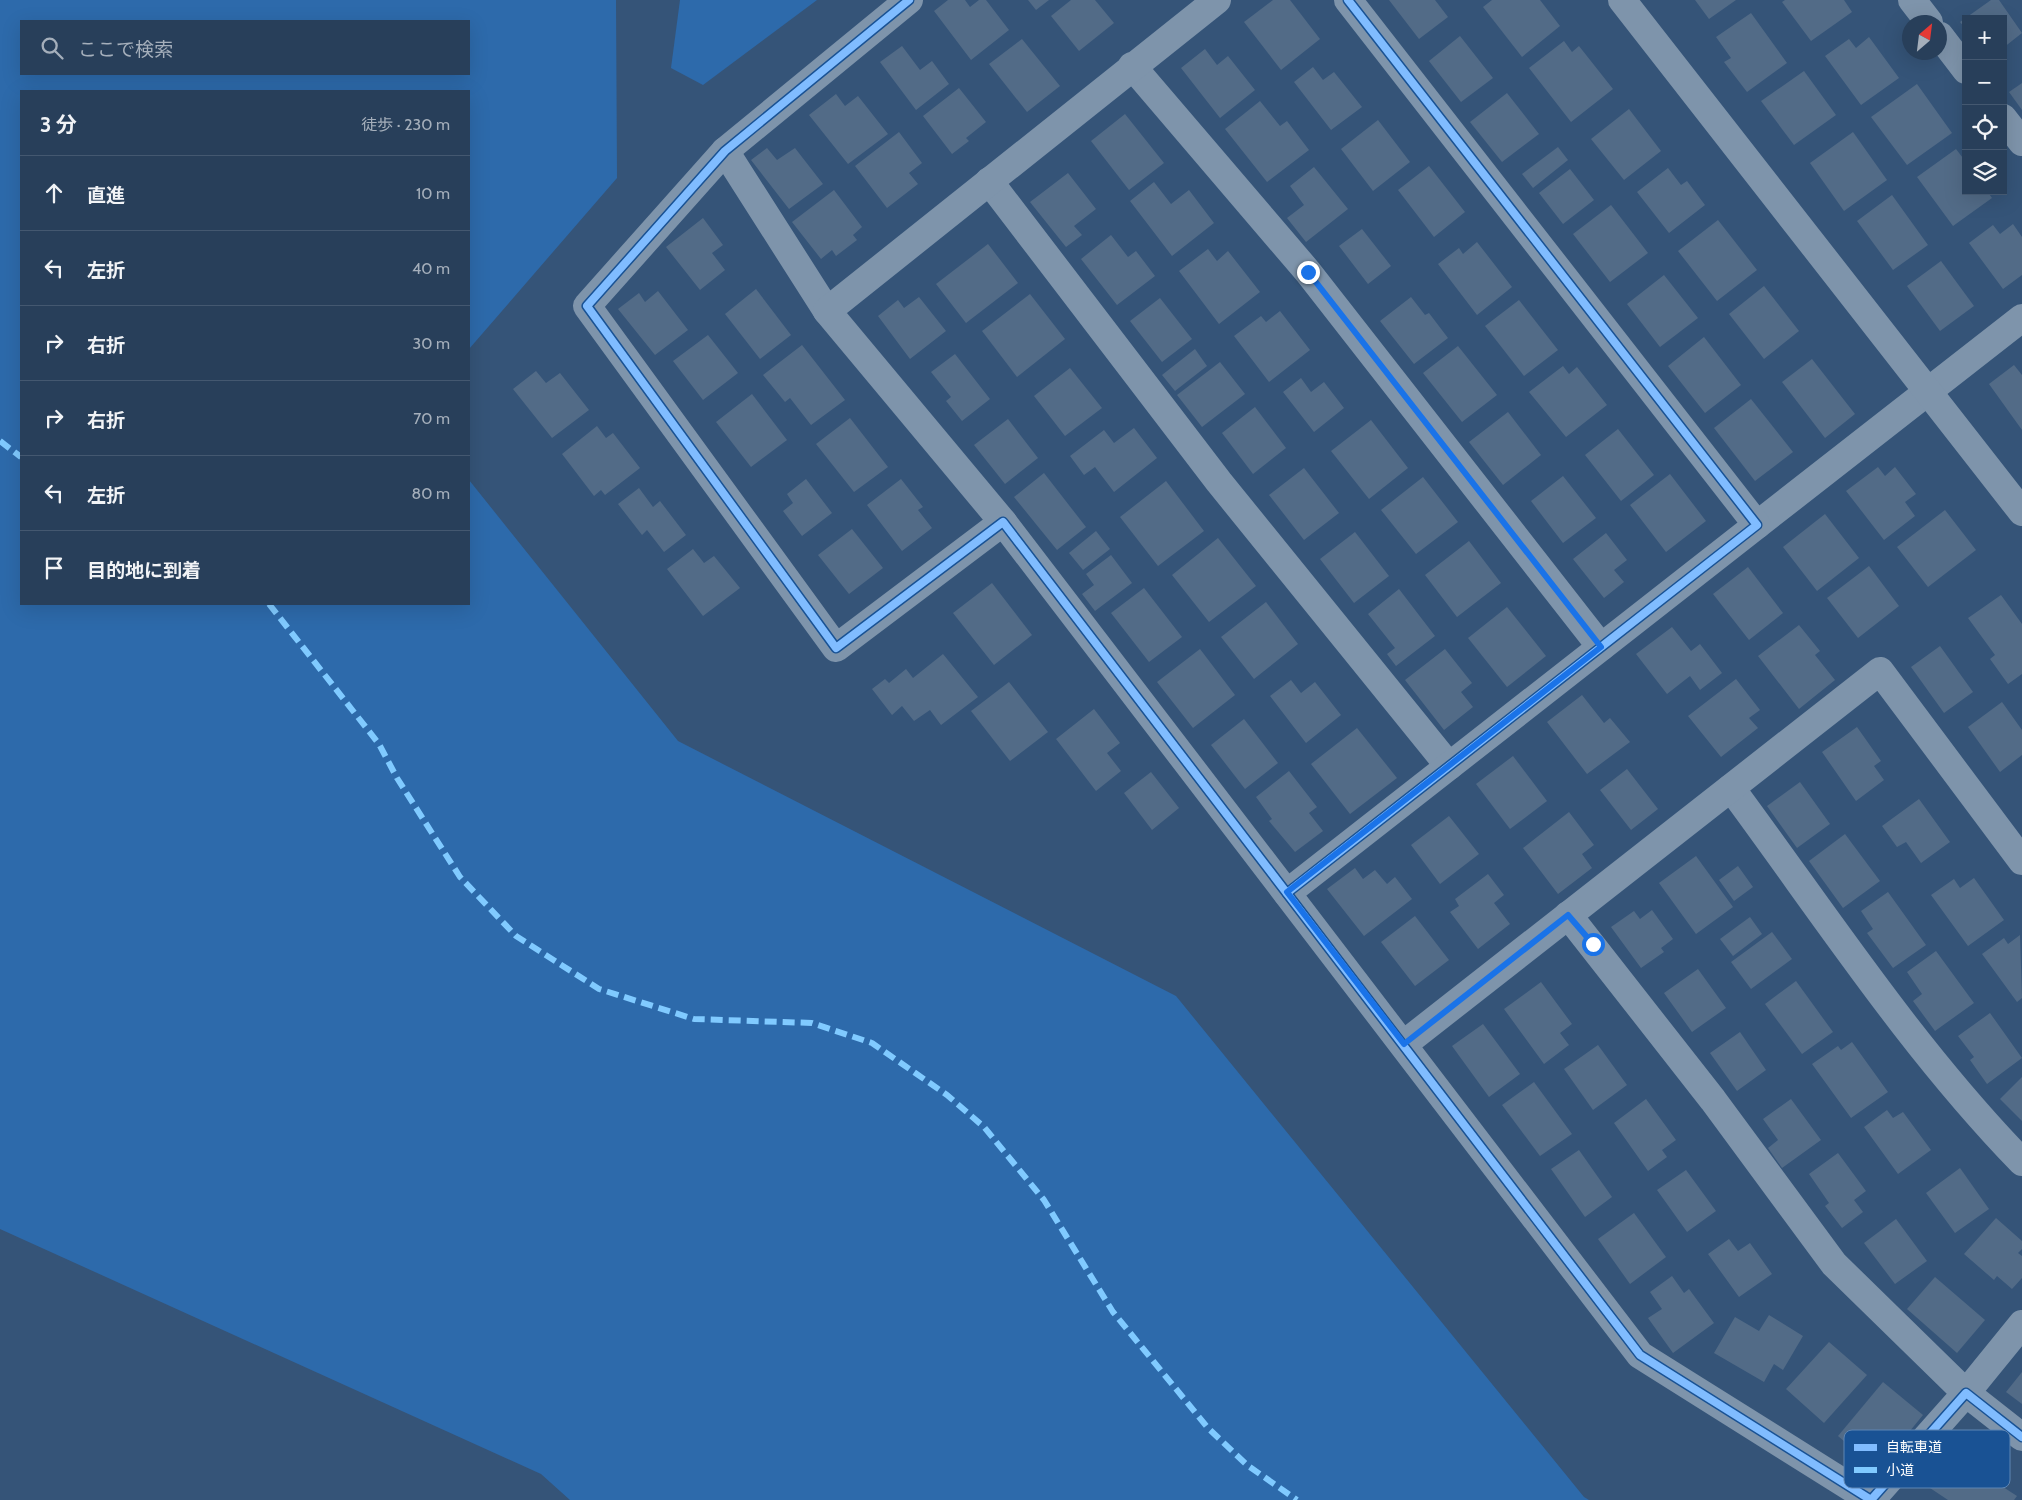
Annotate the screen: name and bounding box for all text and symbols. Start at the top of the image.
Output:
north arrow [1902,15,1947,60]
map controls [1962,15,2007,195]
button: + [1962,15,2007,60]
search box [20,20,470,75]
icon: search [38,34,66,62]
text: ここで検索 [78,38,173,61]
button: − [1962,60,2007,105]
button: locate [1962,105,2007,150]
text: 3 分 [40,112,77,137]
text: 徒歩 · 230 m [361,115,450,134]
button: layers [1962,150,2007,195]
icon: ahead [40,179,68,207]
text: 直進 [87,184,125,207]
text: 10 m [416,184,450,203]
icon: left [40,254,68,282]
text: 左折 [87,259,125,282]
text: 40 m [412,259,450,278]
route end [1297,261,1320,284]
icon: right [40,329,68,357]
text: 右折 [87,334,125,357]
text: 30 m [413,334,450,353]
icon: right [40,404,68,432]
text: 右折 [87,409,125,432]
text: 70 m [413,409,450,428]
icon: left [40,479,68,507]
text: 左折 [87,484,125,507]
text: 80 m [412,484,450,503]
icon: arrive [40,554,68,582]
text: 目的地に到着 [87,559,201,582]
route start [1582,933,1605,956]
legend [1844,1430,2010,1488]
text: 自転車道 [1886,1438,1942,1456]
text: 小道 [1886,1461,1914,1479]

